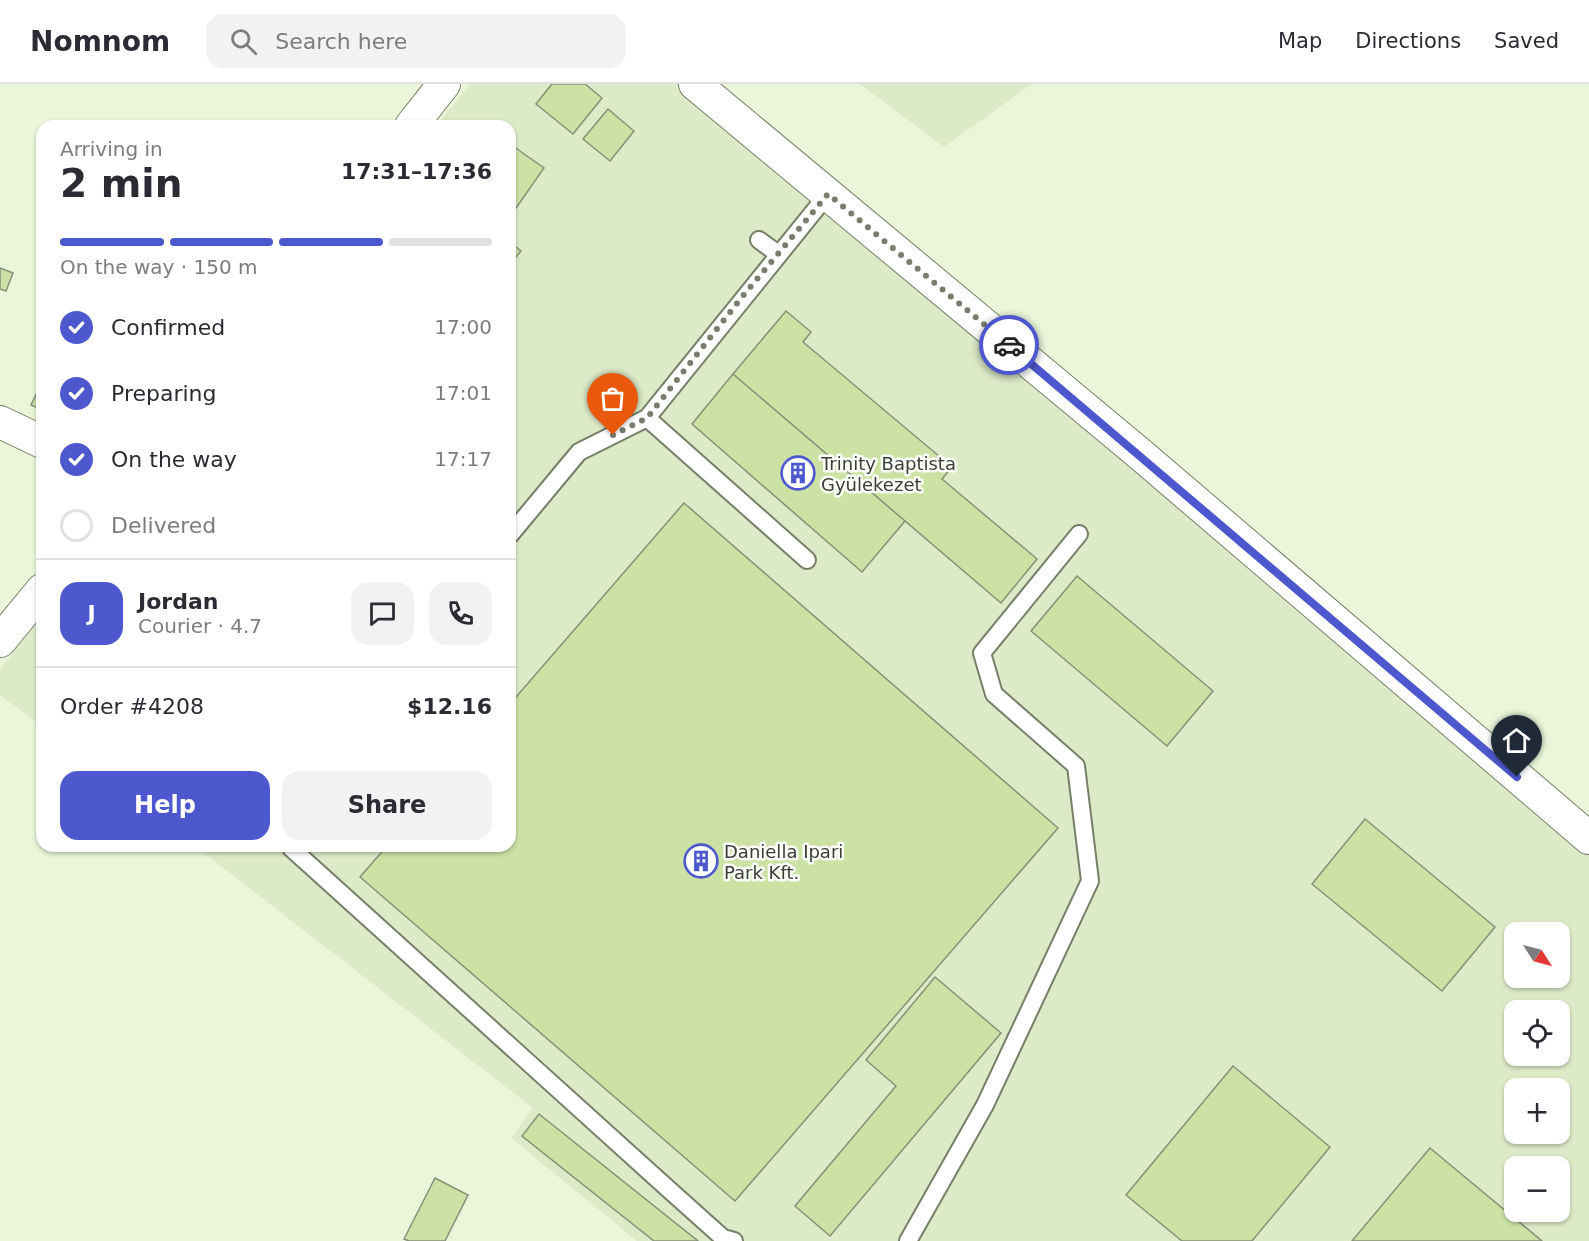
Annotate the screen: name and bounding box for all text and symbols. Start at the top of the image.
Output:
search box [206,14,626,68]
text: Nomnom [30,25,170,58]
icon: search [227,25,260,58]
text: Search here [275,29,407,54]
text: Map [1278,29,1322,53]
text: Directions [1355,29,1461,53]
text: Saved [1494,29,1559,53]
text: Arriving in [60,137,163,161]
text: 17:31–17:36 [341,159,492,184]
text: 2 min [60,161,182,206]
text: On the way · 150 m [60,255,258,279]
icon: check [60,311,93,344]
text: Confirmed [111,315,225,340]
text: 17:00 [434,315,492,339]
courier [979,315,1039,375]
icon: car [993,329,1026,362]
pin [587,373,638,435]
icon: check [60,377,93,410]
text: Preparing [111,381,217,406]
text: 17:01 [434,381,492,405]
icon: bag [596,382,629,415]
icon: check [60,443,93,476]
text: On the way [111,447,237,472]
text: 17:17 [434,447,492,471]
place label: Trinity Baptista Gyülekezet [820,453,956,495]
building icon: Trinity Baptista Gyülekezet [780,455,816,491]
text: Delivered [111,513,216,538]
button: chat [351,582,414,645]
button: phone [429,582,492,645]
text: Jordan [138,589,218,614]
text: J [87,601,96,626]
text: Courier · 4.7 [138,614,262,638]
text: Order #4208 [60,694,204,719]
text: $12.16 [407,694,492,719]
pin [1491,715,1542,777]
icon: home [1500,724,1533,757]
button: Help [60,771,270,840]
button: Share [282,771,492,840]
place label: Daniella Ipari Park Kft. [724,841,843,883]
building icon: Daniella Ipari Park Kft. [683,843,719,879]
north arrow [1504,922,1570,988]
map controls [1504,922,1570,1222]
button: locate [1504,1000,1570,1066]
button: + [1504,1078,1570,1144]
button: − [1504,1156,1570,1222]

